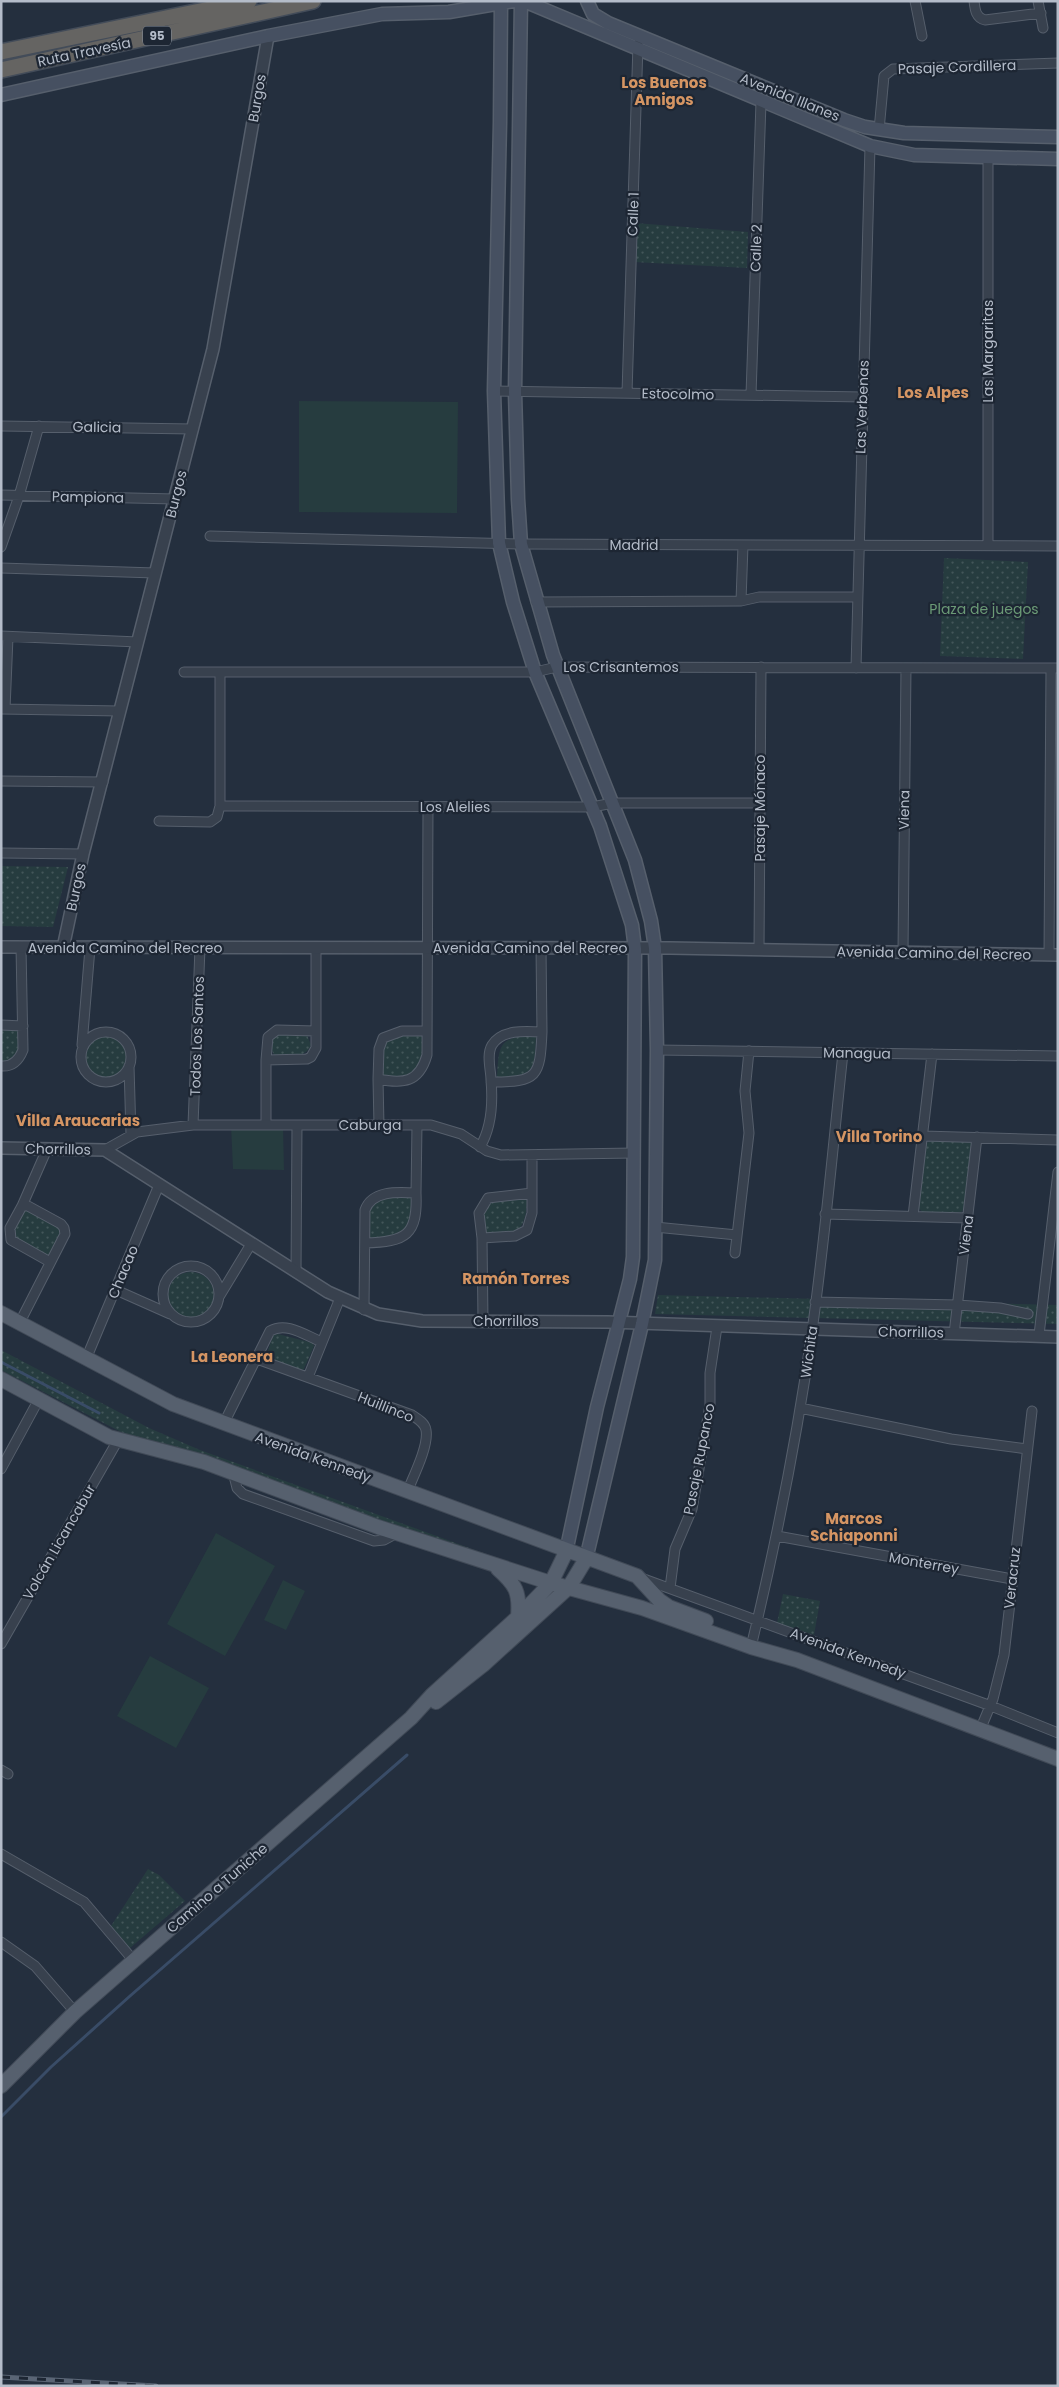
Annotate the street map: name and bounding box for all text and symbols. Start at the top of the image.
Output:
road number: 95 [143,27,171,46]
street label: Ruta Travesía [36,32,132,72]
street label: Pasaje Cordillera [897,55,1017,79]
street label: Avenida Illanes [737,68,843,126]
street label: Burgos [243,72,271,124]
district label: Los Buenos Amigos [621,72,707,110]
street label: Calle 1 [622,192,644,236]
street label: Calle 2 [745,224,767,272]
street label: Las Margaritas [978,300,998,402]
street label: Las Verbenas [850,360,874,454]
district label: Los Alpes [897,382,969,403]
street label: Estocolmo [641,383,715,405]
street label: Galicia [73,417,121,437]
street label: Burgos [160,468,192,520]
street label: Pampiona [52,486,124,508]
street label: Madrid [609,535,659,555]
park label: Plaza de juegos [929,599,1039,619]
street label: Los Crisantemos [563,657,679,677]
street label: Pasaje Mónaco [750,754,770,862]
street label: Viena [894,790,914,830]
street label: Los Alelies [420,797,490,817]
street label: Burgos [61,861,91,913]
street label: Avenida Camino del Recreo [28,938,222,958]
street label: Avenida Camino del Recreo [433,938,627,958]
street label: Avenida Camino del Recreo [836,941,1032,965]
street label: Todos Los Santos [185,976,209,1096]
street label: Managua [823,1042,891,1064]
district label: Villa Araucarias [16,1110,140,1131]
street label: Caburga [339,1115,401,1135]
district label: Villa Torino [836,1126,923,1147]
street label: Chorrillos [25,1138,91,1160]
street label: Viena [954,1214,978,1256]
street label: Chacao [103,1242,143,1302]
district label: Ramón Torres [462,1268,570,1289]
street label: Chorrillos [473,1311,539,1331]
street label: Chorrillos [878,1321,944,1343]
street label: Wichita [795,1325,823,1379]
district label: La Leonera [191,1346,273,1367]
street label: Huillinco [355,1387,417,1427]
street label: Pasaje Rupanco [678,1402,720,1516]
street label: Avenida Kennedy [252,1427,374,1487]
street label: Volcán Licancabur [18,1480,100,1604]
district label: Marcos Schiaponni [810,1508,898,1546]
street label: Veracruz [999,1546,1025,1610]
street label: Monterrey [887,1547,961,1579]
street label: Avenida Kennedy [787,1623,909,1683]
street label: Camino a Tuniche [162,1838,272,1938]

